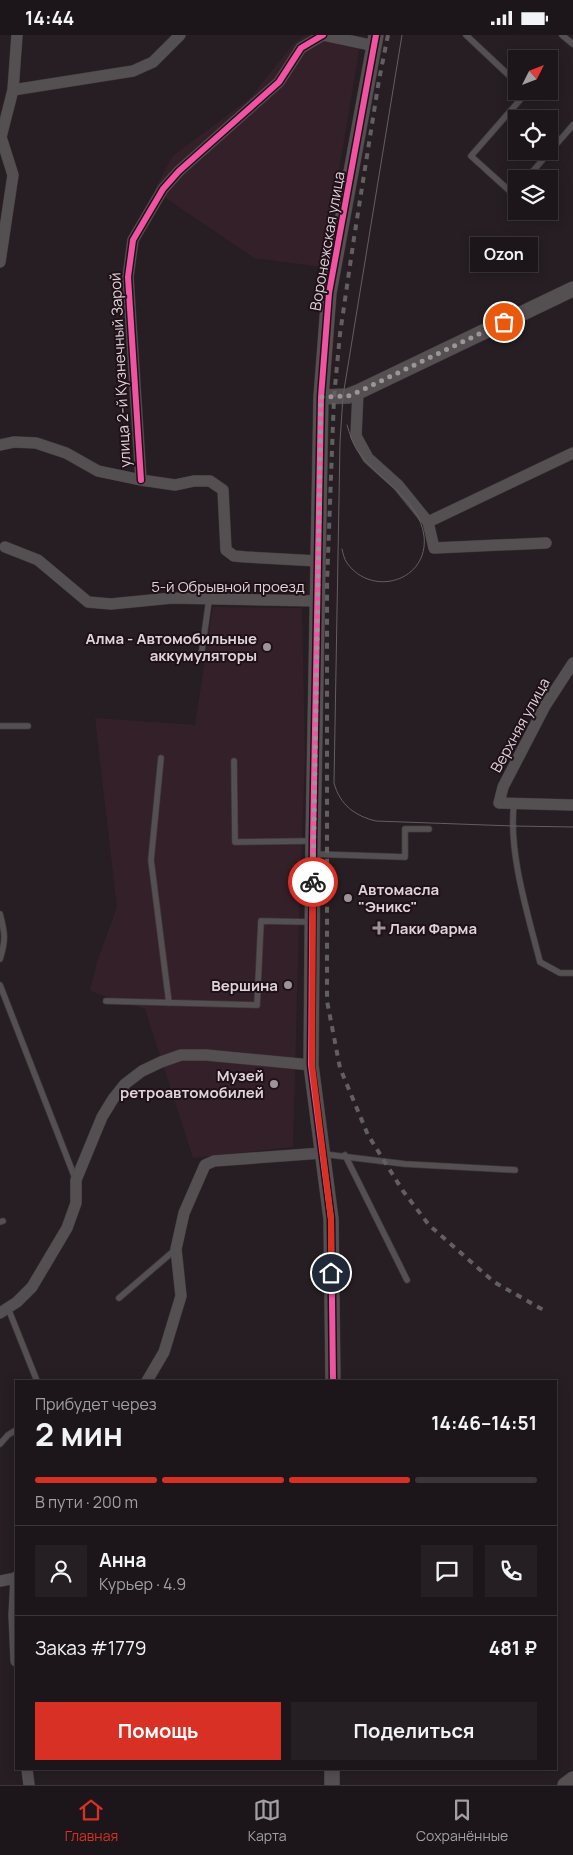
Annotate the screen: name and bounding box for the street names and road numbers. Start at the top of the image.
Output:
street label: Воронежская улица [304,170,350,312]
street label: улица 2-й Кузнечный Зарой [104,272,136,468]
street label: 5-й Обрывной проезд [151,576,305,597]
street label: Верхняя улица [485,674,555,776]

